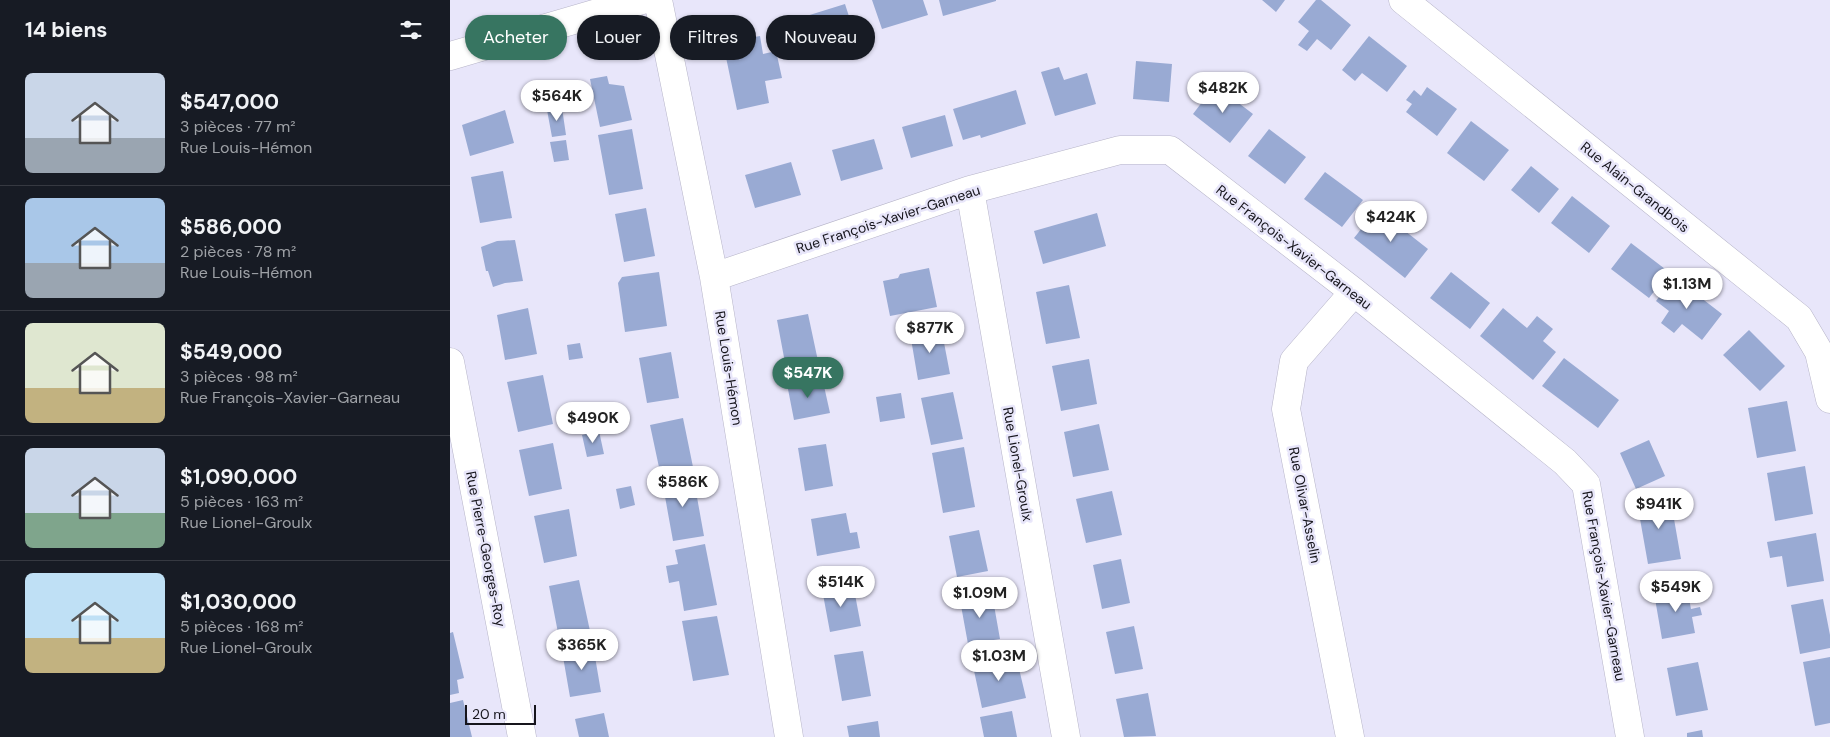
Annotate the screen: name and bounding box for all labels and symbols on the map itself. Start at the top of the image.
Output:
pin: $482K [1188,72,1258,114]
pin: $564K [522,80,592,122]
street label: Rue Alain-Grandbois [1577,138,1693,236]
street label: Rue François-Xavier-Garneau [794,181,982,257]
street label: Rue François-Xavier-Garneau [1213,181,1375,313]
pin: $424K [1356,200,1426,243]
pin: $1.13M [1646,268,1728,310]
street label: Rue Louis-Hémon [711,309,747,427]
pin: $877K [895,312,965,354]
pin: $547K [773,356,843,399]
pin: $490K [558,402,628,444]
street label: Rue Lionel-Groulx [999,405,1037,523]
street label: Rue Olivar-Asselin [1285,445,1325,565]
pin: $586K [648,466,718,508]
street label: Rue Pierre-Georges-Roy [462,470,510,629]
pin: $941K [1624,488,1694,530]
street label: Rue François-Xavier-Garneau [1578,490,1630,682]
pin: $514K [806,566,876,608]
pin: $549K [1641,570,1711,613]
pin: $1.09M [939,576,1021,619]
pin: $365K [547,628,617,671]
pin: $1.03M [958,640,1040,682]
scale bar [465,702,536,725]

